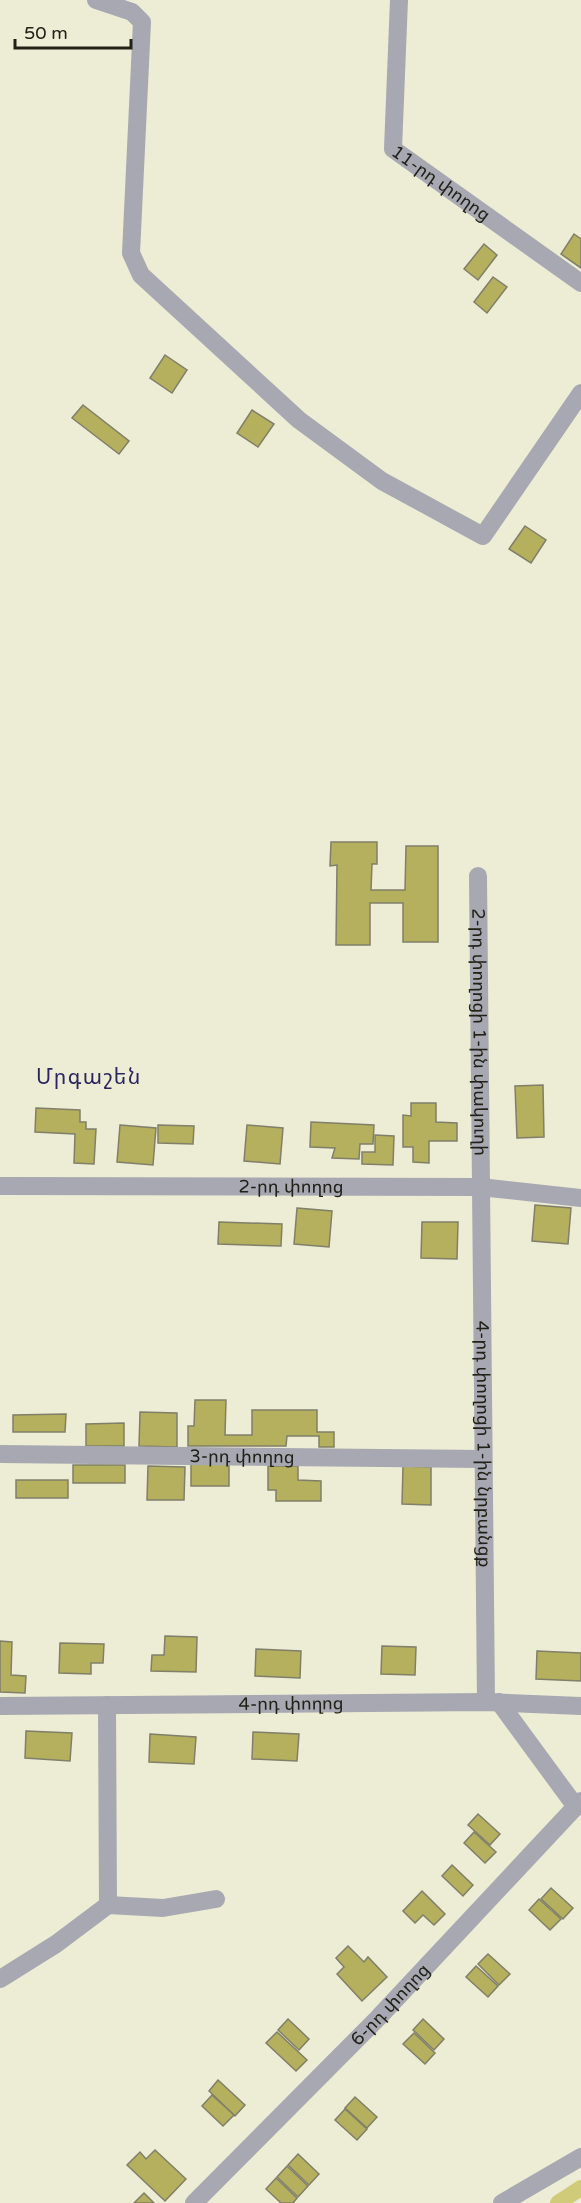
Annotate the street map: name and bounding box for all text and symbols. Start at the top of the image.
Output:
scale bar [15,12,130,50]
text: 50 m [24,22,68,44]
street label: 11-րդ փողոց [387,140,495,226]
street label: 2-րդ փողոցի 1-ին փակուղի [467,908,492,1156]
district label: Մրգաշեն [36,1065,142,1090]
street label: 2-րդ փողոց [238,1175,344,1198]
street label: 4-րդ փողոցի 1-ին նրբանցք [471,1320,496,1567]
street label: 3-րդ փողոց [189,1445,295,1468]
street label: 4-րդ փողոց [238,1692,344,1715]
street label: 6-րդ փողոց [346,1959,434,2050]

